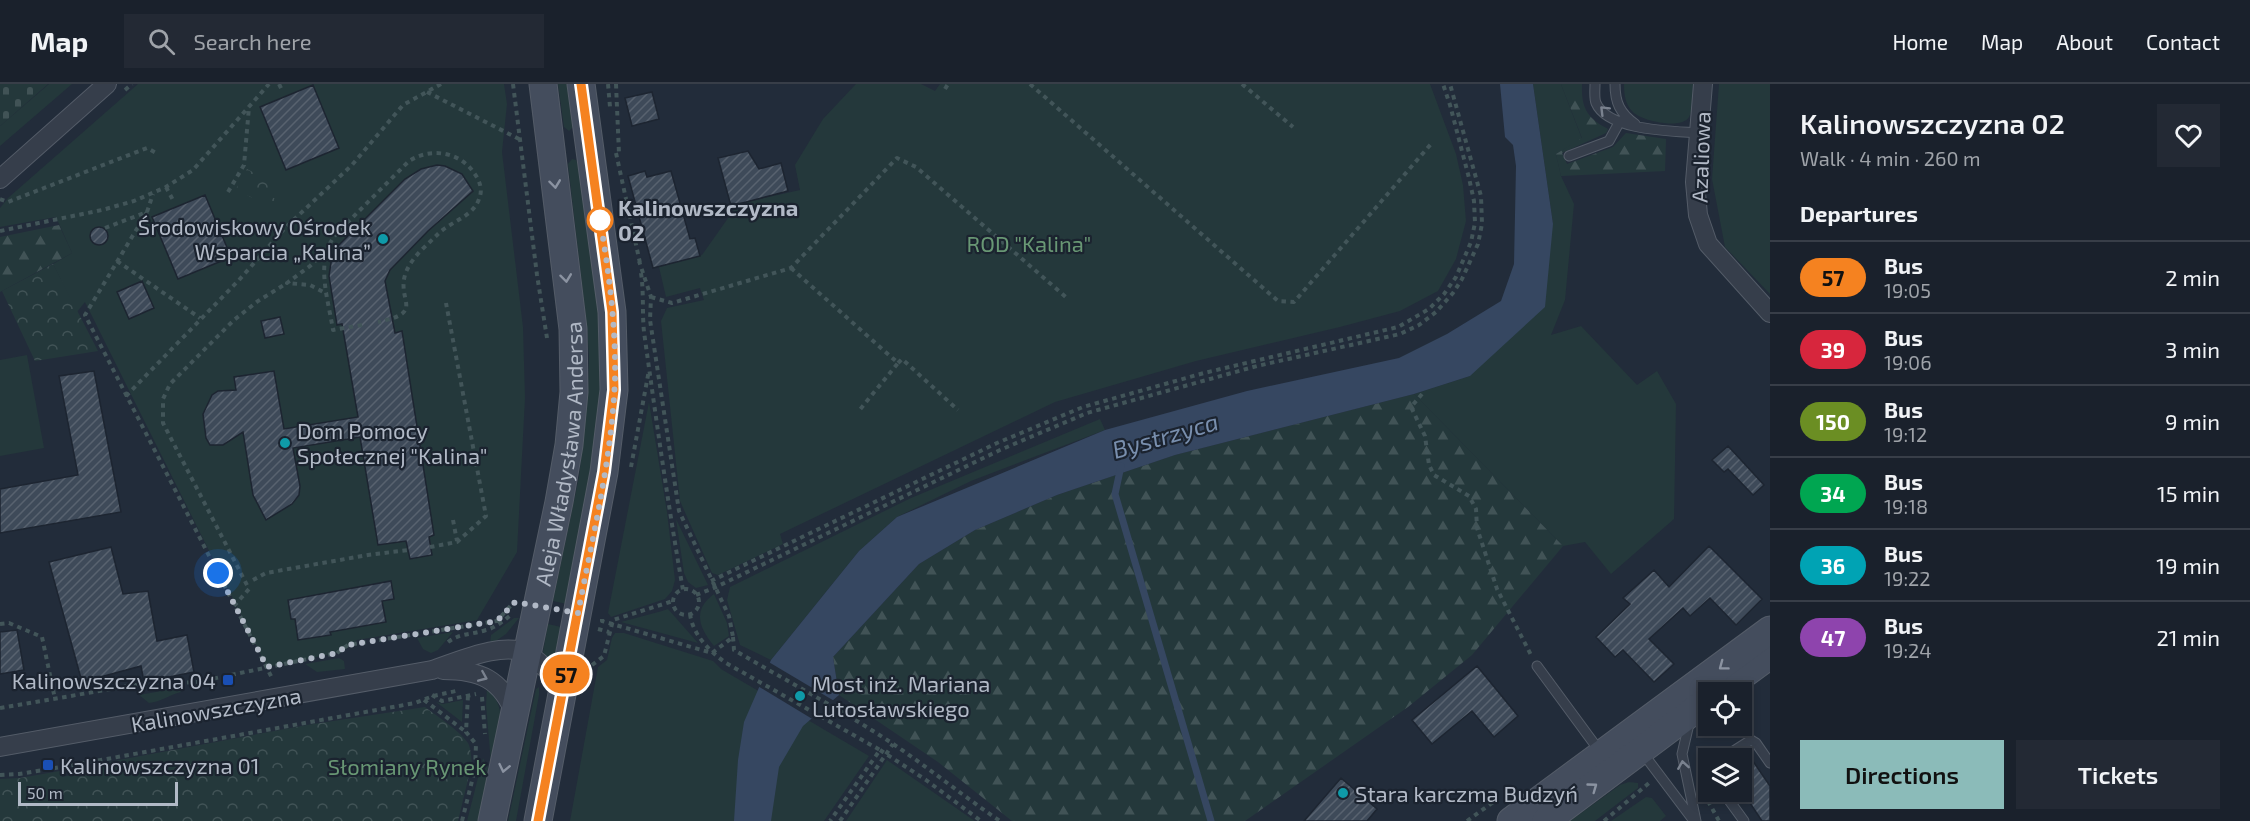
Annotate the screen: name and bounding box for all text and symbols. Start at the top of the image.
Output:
search box [124,14,544,68]
text: Map [30,24,88,58]
icon: search [145,25,178,58]
text: Search here [193,28,312,54]
text: Home [1892,29,1948,54]
text: Map [1981,29,2023,54]
text: About [2056,29,2113,54]
text: Contact [2146,29,2220,54]
button: heart [2157,104,2220,167]
text: Kalinowszczyzna 02 [1800,106,2065,140]
one-way arrow [1600,107,1611,118]
street label: Azaliowa [1685,111,1715,203]
text: Walk · 4 min · 260 m [1800,146,1980,170]
one-way arrow [548,179,561,188]
place label: Kalinowszczyzna 02 [618,194,798,245]
text: Departures [1800,200,1918,226]
marker: Kalinowszczyzna 02 [587,207,613,233]
place label: Środowiskowy Ośrodek Wsparcia „Kalina” [138,213,371,264]
park label: ROD "Kalina" [967,230,1091,256]
marker: Środowiskowy Ośrodek Wsparcia „Kalina” [376,232,390,246]
text: Bus [1884,252,1923,278]
text: 2 min [2165,264,2220,290]
text: 57 [1822,265,1844,290]
one-way arrow [560,274,572,283]
text: 19:05 [1884,278,1931,302]
street label: Aleja Władysława Andersa [529,320,587,588]
text: Bus [1884,324,1923,350]
text: 3 min [2165,336,2220,362]
text: 39 [1821,337,1845,362]
text: 19:06 [1884,350,1932,374]
text: Bus [1884,396,1923,422]
water label: Bystrzyca [1109,406,1221,464]
text: 9 min [2165,408,2220,434]
text: 150 [1816,409,1850,434]
place label: Dom Pomocy Społecznej "Kalina" [297,417,488,469]
text: 19:12 [1884,422,1927,446]
marker: Dom Pomocy Społecznej "Kalina" [278,436,292,450]
text: Bus [1884,468,1923,494]
text: 15 min [2157,480,2220,506]
text: 34 [1820,481,1846,506]
text: 19:18 [1884,494,1928,518]
text: Bus [1884,540,1923,566]
text: 19 min [2156,552,2220,578]
text: 36 [1821,553,1845,578]
your location [203,558,233,588]
text: 19:22 [1884,566,1931,590]
text: Bus [1884,612,1923,638]
text: 21 min [2156,624,2220,650]
text: 47 [1821,625,1845,650]
text: 19:24 [1884,638,1932,662]
line badge: 57 [539,654,593,694]
one-way arrow [1719,658,1730,669]
text: 57 [555,662,577,687]
place label: Kalinowszczyzna 04 [12,667,216,693]
one-way arrow [476,670,487,682]
place label: Most inż. Mariana Lutosławskiego [812,670,990,721]
marker: Kalinowszczyzna 04 [221,673,235,687]
street label: Kalinowszczyzna [129,681,303,737]
map controls [1698,682,1752,802]
button: locate [1698,682,1752,736]
marker: Most inż. Mariana Lutosławskiego [793,689,807,703]
button: Directions [1800,740,2004,809]
button: Tickets [2016,740,2220,809]
button: layers [1698,748,1752,802]
place label: Kalinowszczyzna 01 [60,752,259,778]
park label: Słomiany Rynek [328,753,486,779]
marker: Kalinowszczyzna 01 [41,758,55,772]
one-way arrow [1678,761,1690,770]
one-way arrow [498,762,511,772]
scale bar [18,779,178,806]
place label: Stara karczma Budzyń [1355,780,1578,806]
text: 50 m [27,783,63,802]
one-way arrow [1587,783,1598,794]
marker: Stara karczma Budzyń [1336,786,1350,800]

